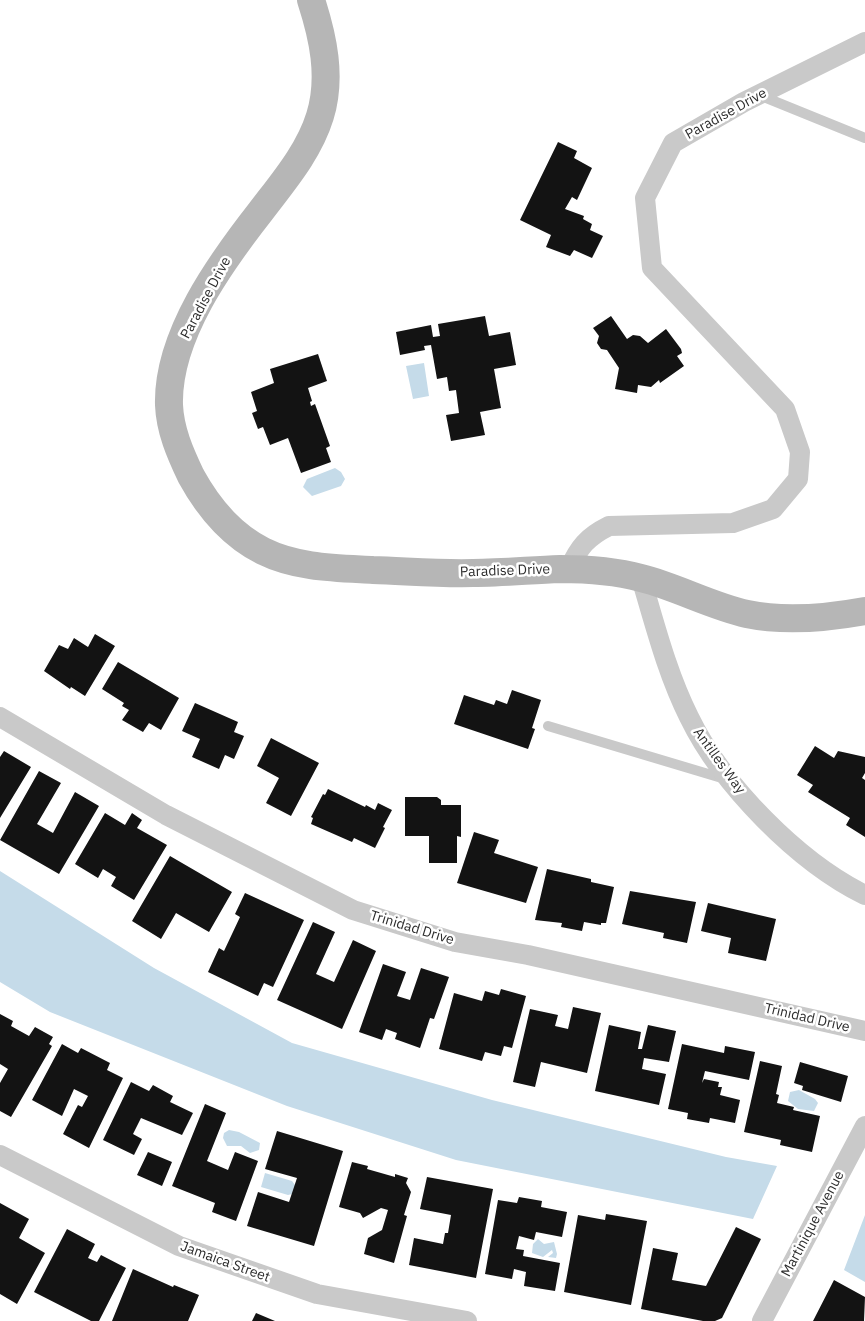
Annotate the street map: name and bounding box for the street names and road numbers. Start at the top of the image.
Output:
street label: Paradise Drive [682,85,770,143]
street label: Paradise Drive [177,254,235,342]
street label: Paradise Drive [460,561,550,581]
street label: Antilles Way [689,725,749,797]
street label: Trinidad Drive [368,907,456,949]
street label: Trinidad Drive [763,1000,851,1036]
street label: Martinique Avenue [778,1168,848,1280]
street label: Jamaica Street [178,1238,272,1286]

